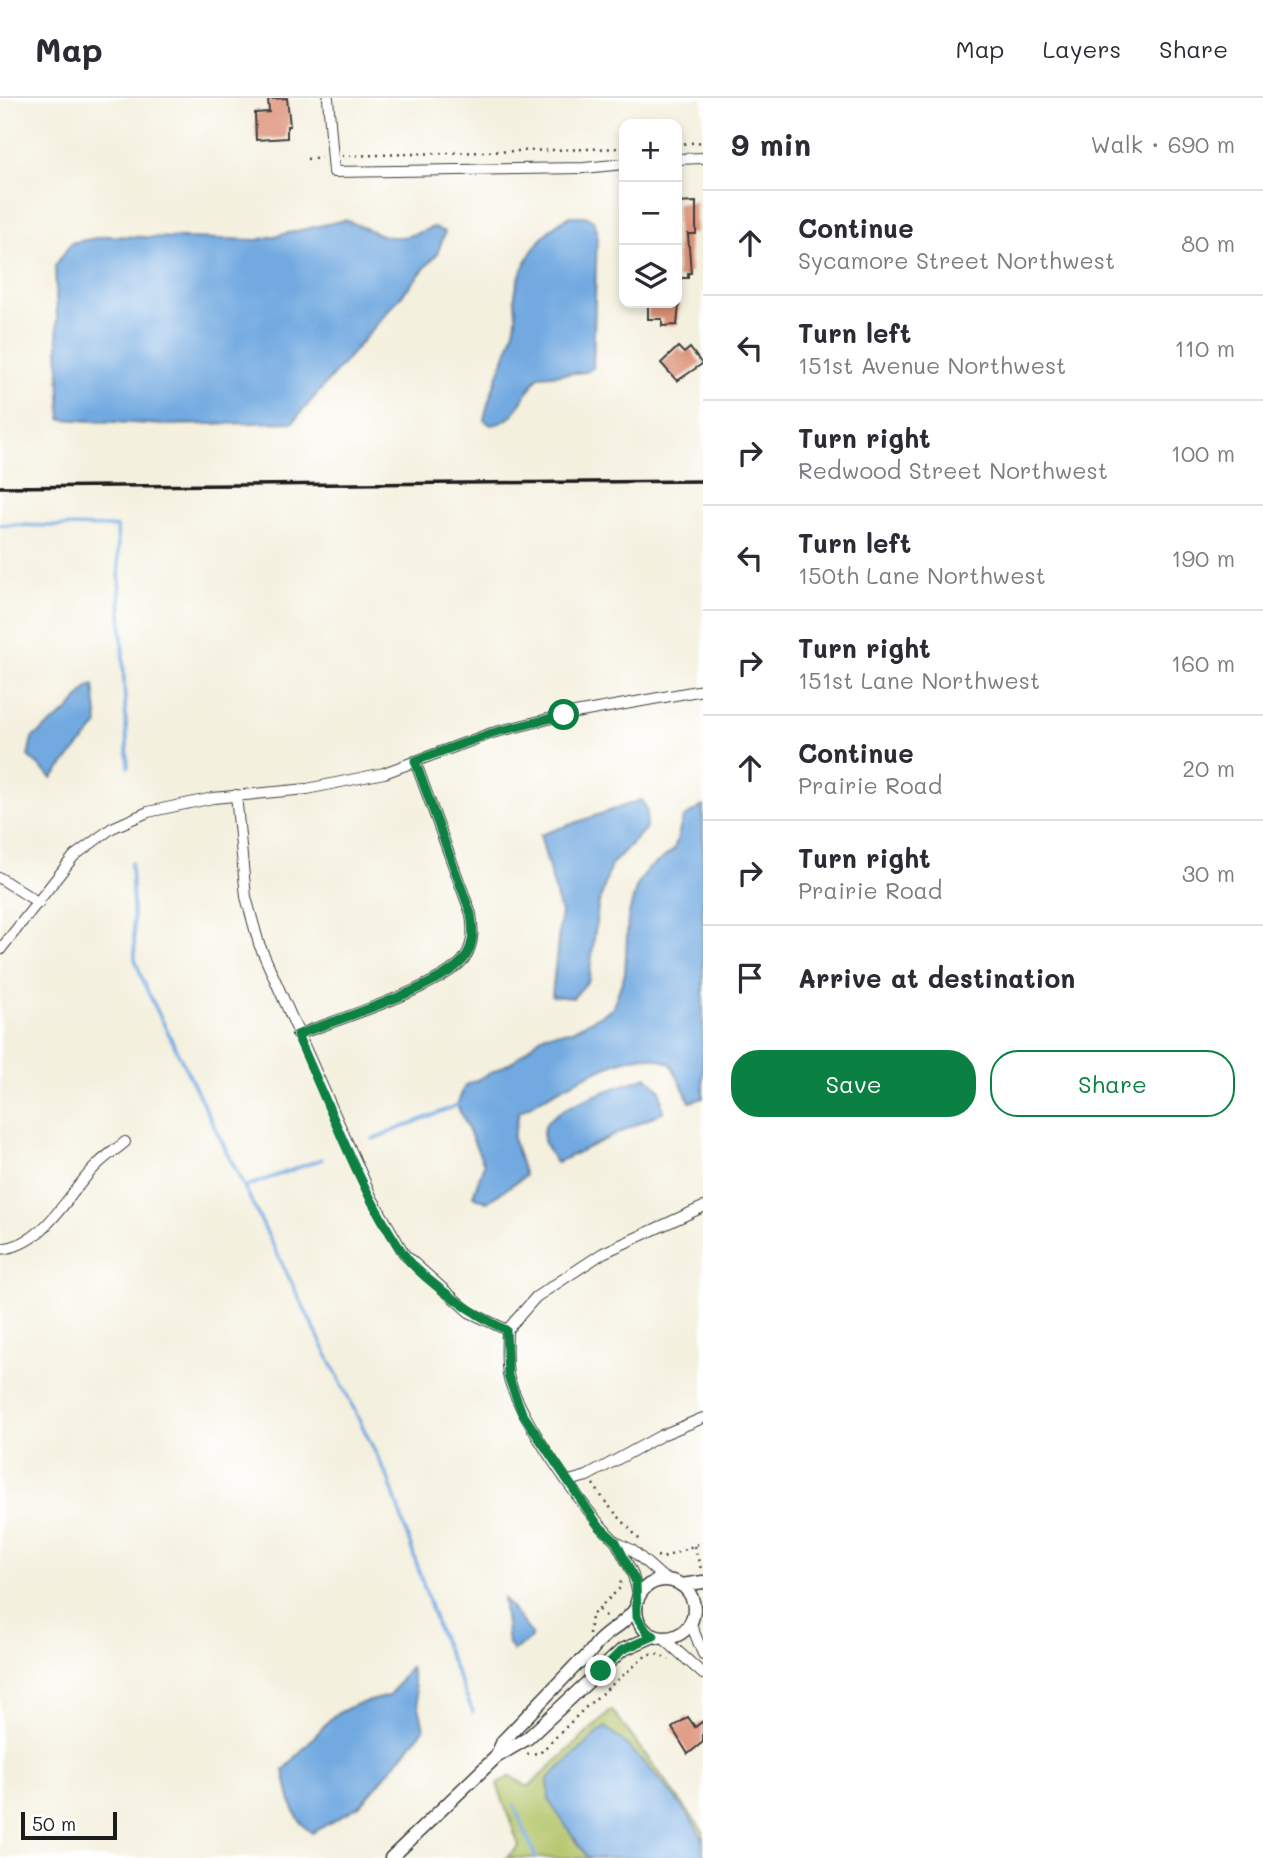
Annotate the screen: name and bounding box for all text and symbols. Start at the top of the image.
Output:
text: Map [35,27,103,70]
text: Map [956,33,1004,64]
text: Layers [1042,33,1121,64]
text: Share [1159,33,1228,64]
map controls [619,119,682,308]
button: + [619,119,682,182]
text: 9 min [731,124,811,164]
text: Walk · 690 m [1090,129,1235,159]
button: − [619,182,682,245]
text: Continue [798,211,914,245]
icon: ahead [731,224,769,262]
text: 80 m [1181,228,1235,258]
button: layers [619,245,682,308]
text: Sycamore Street Northwest [798,245,1115,275]
text: Turn left [798,316,911,350]
icon: left [731,329,769,367]
text: 110 m [1175,333,1235,363]
text: 151st Avenue Northwest [798,350,1066,380]
text: Turn right [798,421,931,455]
icon: right [731,434,769,472]
text: 100 m [1171,438,1235,468]
text: Redwood Street Northwest [798,455,1108,485]
text: Turn left [798,526,911,560]
icon: left [731,539,769,577]
text: 190 m [1171,543,1235,573]
text: 150th Lane Northwest [798,560,1046,590]
text: Turn right [798,631,931,665]
icon: right [731,644,769,682]
text: 160 m [1171,648,1235,678]
text: 151st Lane Northwest [798,665,1040,695]
route start [548,699,579,730]
text: Continue [798,736,914,770]
icon: ahead [731,749,769,787]
text: 20 m [1182,753,1235,783]
text: Prairie Road [798,770,942,800]
text: Turn right [798,841,931,875]
icon: right [731,854,769,892]
text: 30 m [1182,858,1235,888]
text: Prairie Road [798,875,942,905]
icon: arrive [731,959,769,997]
text: Arrive at destination [798,961,1075,995]
button: Save [731,1050,976,1117]
button: Share [990,1050,1235,1117]
route end [585,1655,616,1686]
scale bar [21,1809,117,1841]
text: 50 m [32,1811,76,1836]

